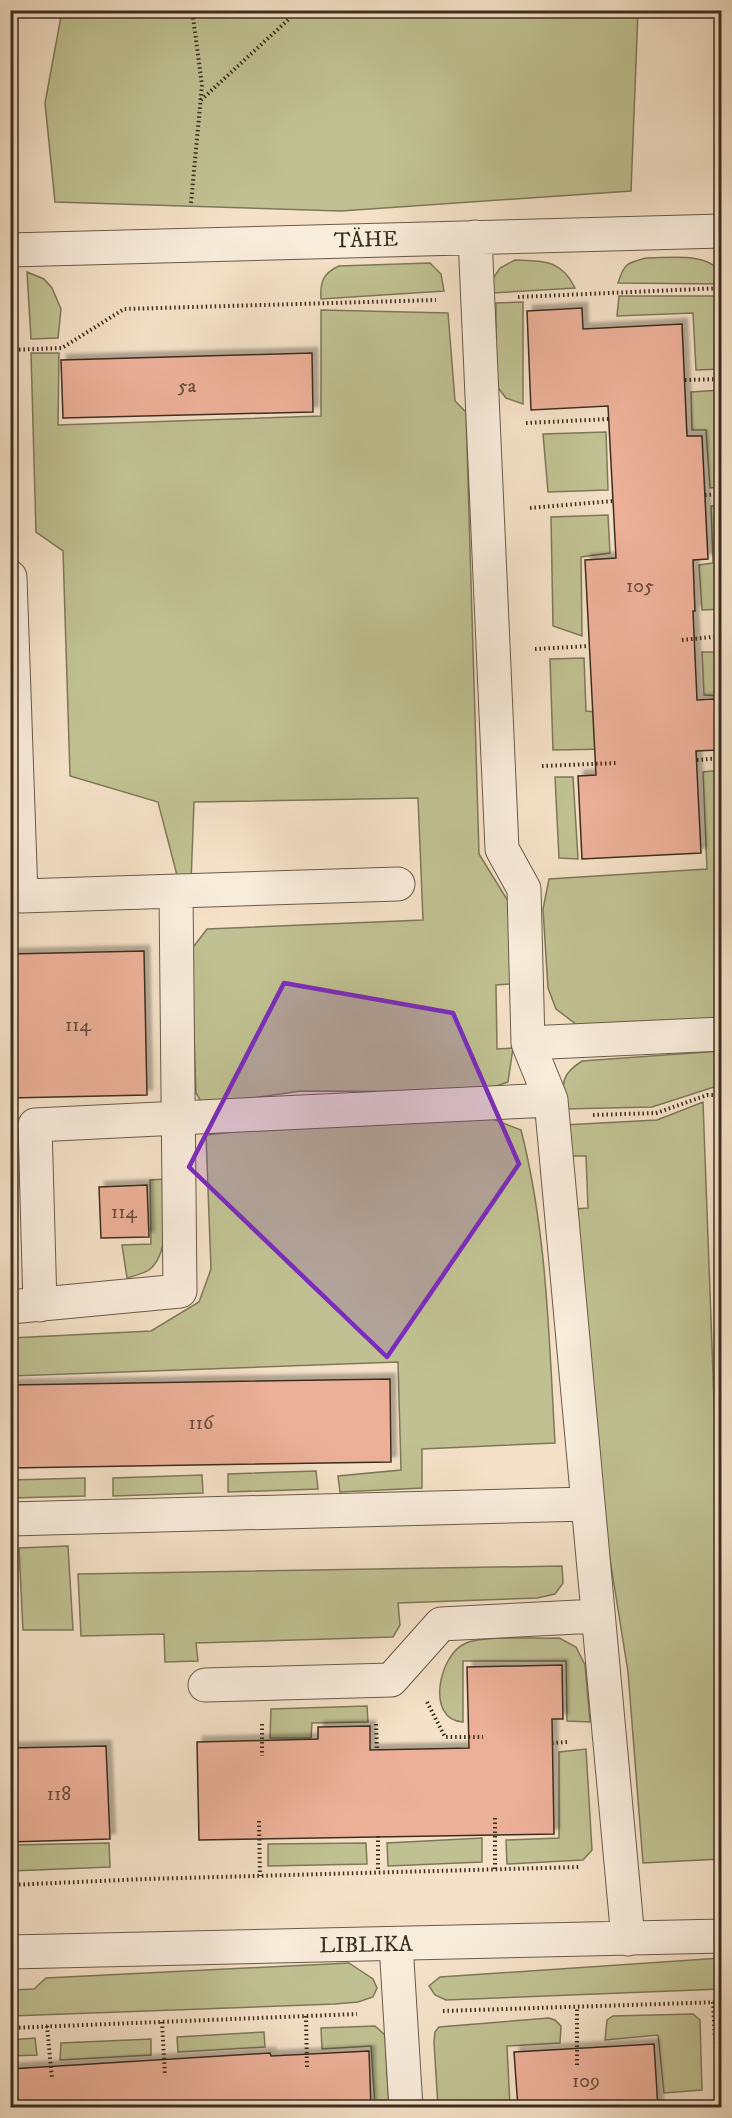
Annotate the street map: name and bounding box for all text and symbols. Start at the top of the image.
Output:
street label: TÄHE [333,225,399,255]
house number: 5a [178,374,197,399]
house number: 105 [626,574,654,599]
house number: 114 [65,1013,92,1038]
house number: 114 [111,1200,138,1225]
house number: 116 [188,1411,214,1436]
house number: 118 [47,1782,71,1807]
street label: LIBLIKA [319,1931,414,1959]
house number: 109 [572,2069,600,2094]

